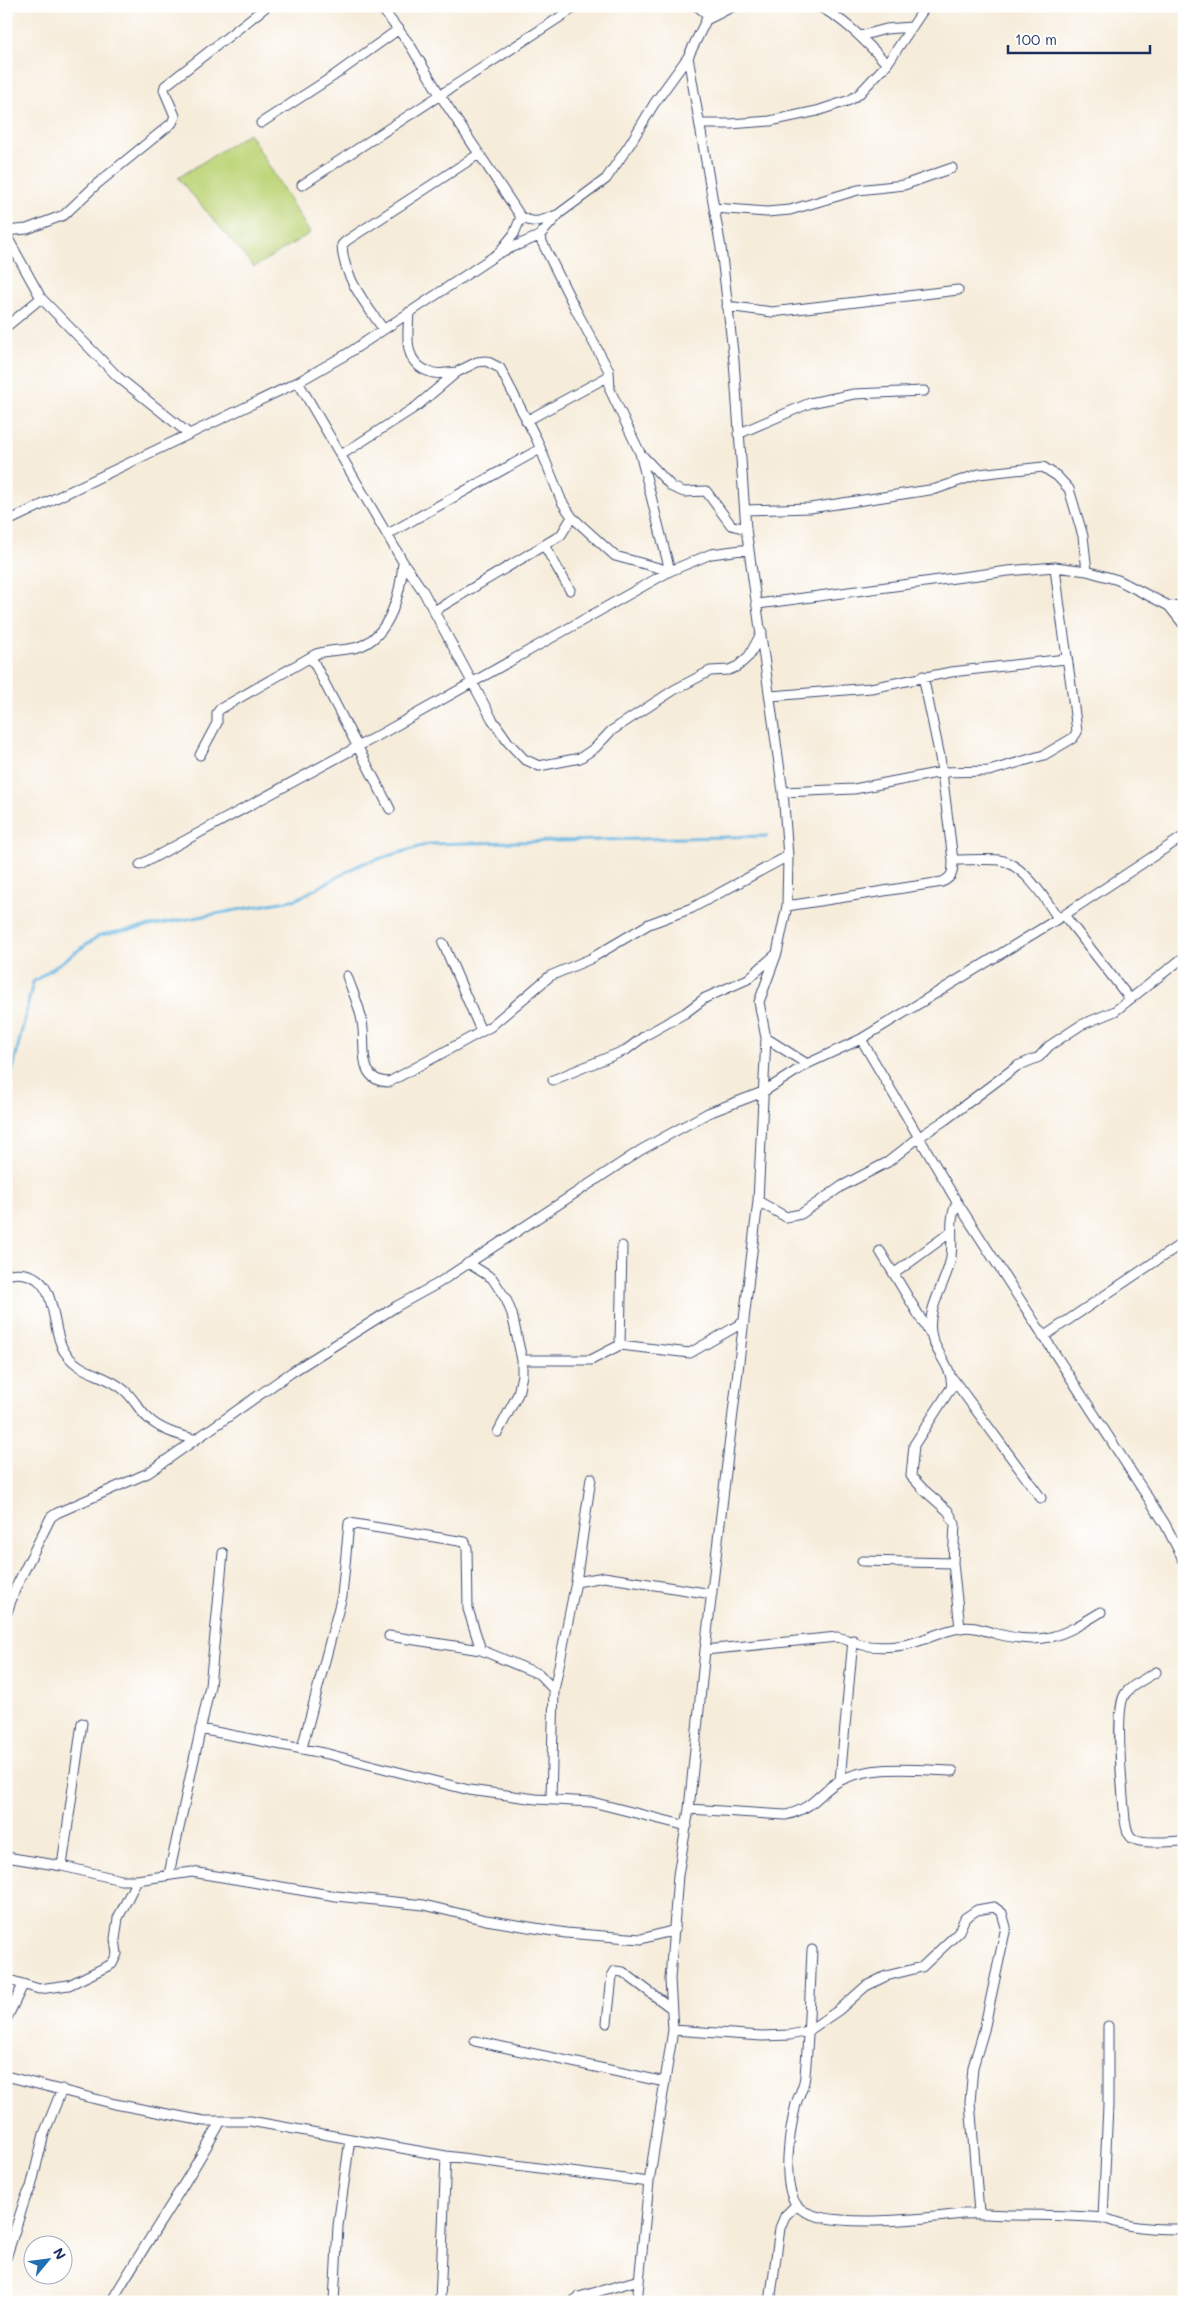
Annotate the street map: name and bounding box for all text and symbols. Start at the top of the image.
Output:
scale bar [1008,22,1150,54]
text: 100 m [1015,29,1057,49]
north arrow [22,2236,72,2286]
text: N [49,2244,71,2263]

